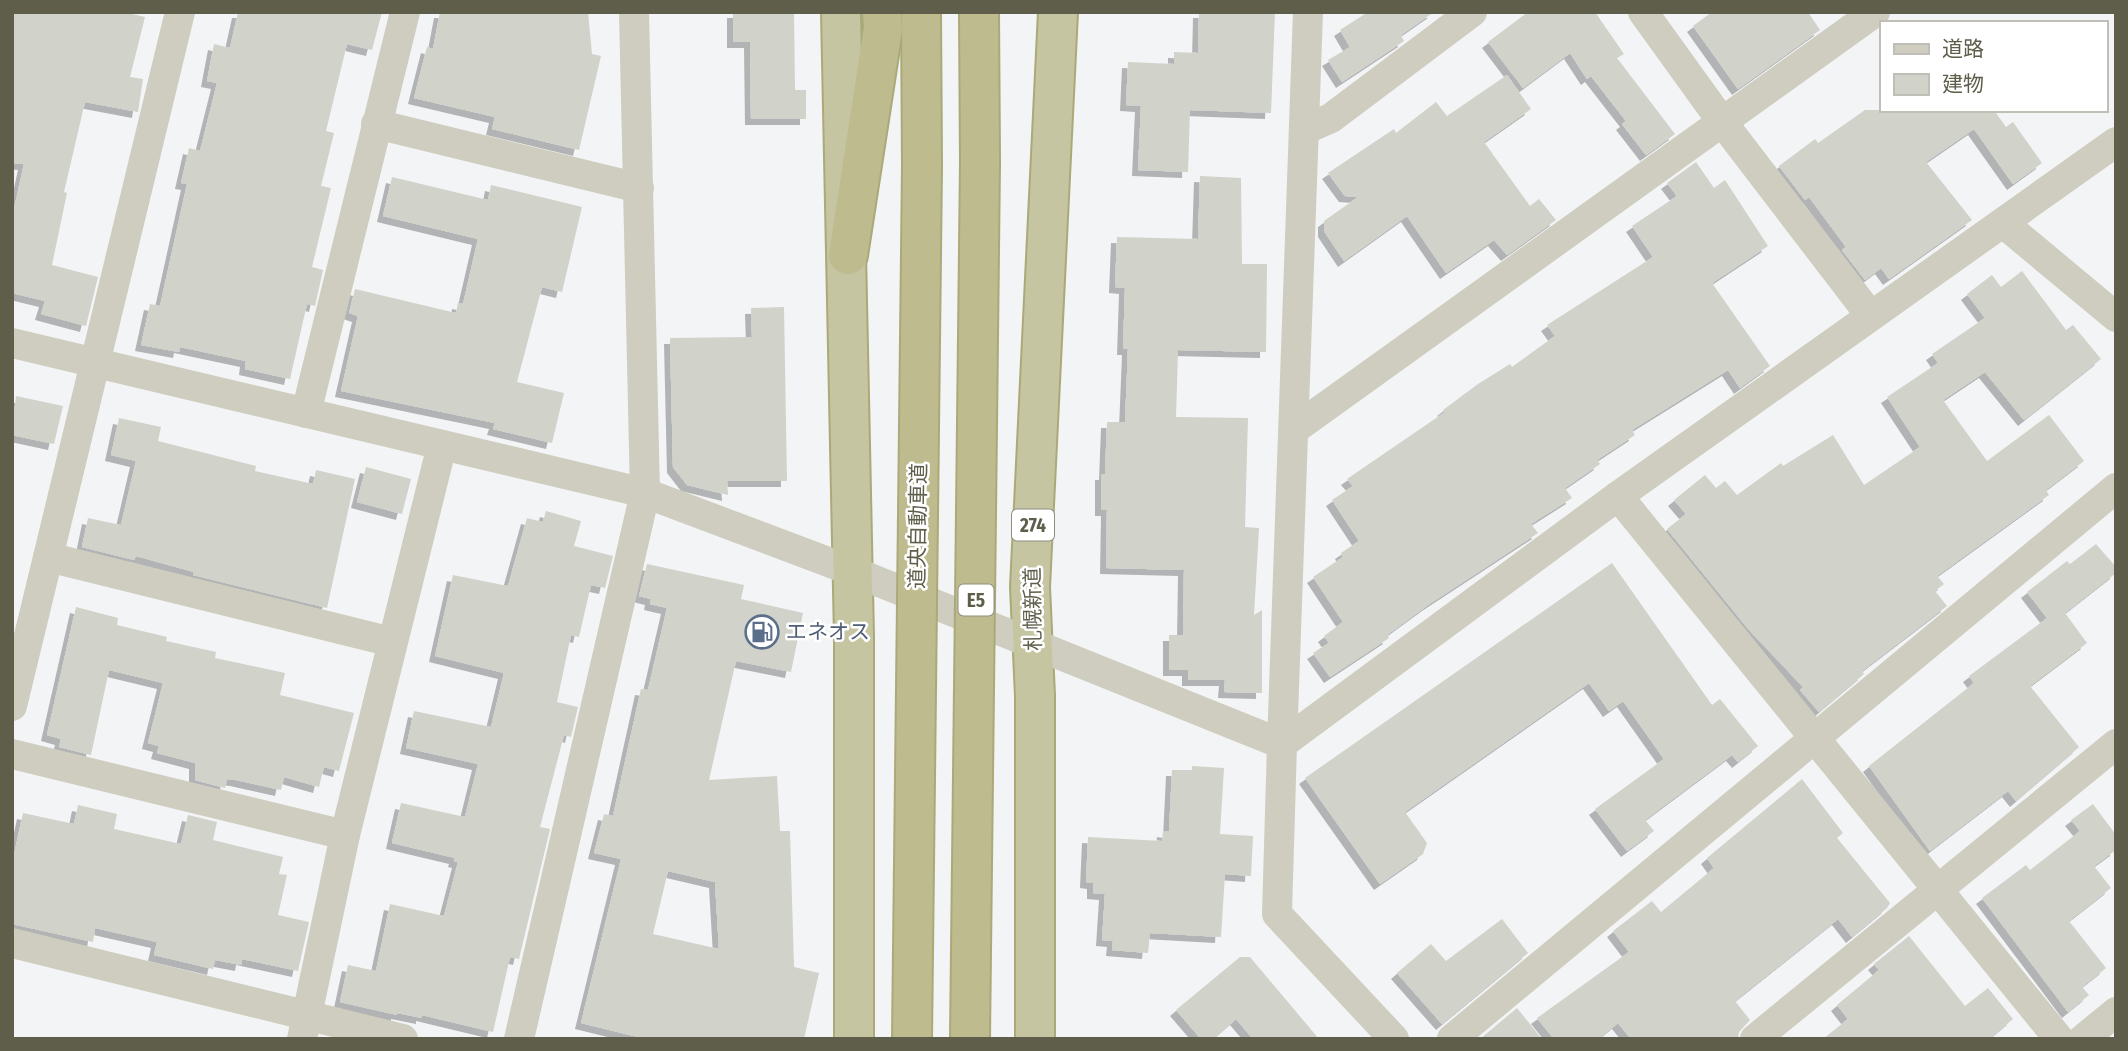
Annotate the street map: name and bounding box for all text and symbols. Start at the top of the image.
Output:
legend [1880,21,2107,112]
text: 道路 [1942,36,1984,62]
text: 建物 [1942,71,1984,97]
street label: 道央自動車道 [904,463,932,589]
road number: 274 [1012,510,1054,540]
street label: 札幌新道 [1019,567,1047,651]
road number: E5 [958,584,993,615]
fuel station icon: エネオス [743,613,781,651]
place label: エネオス [786,619,870,645]

